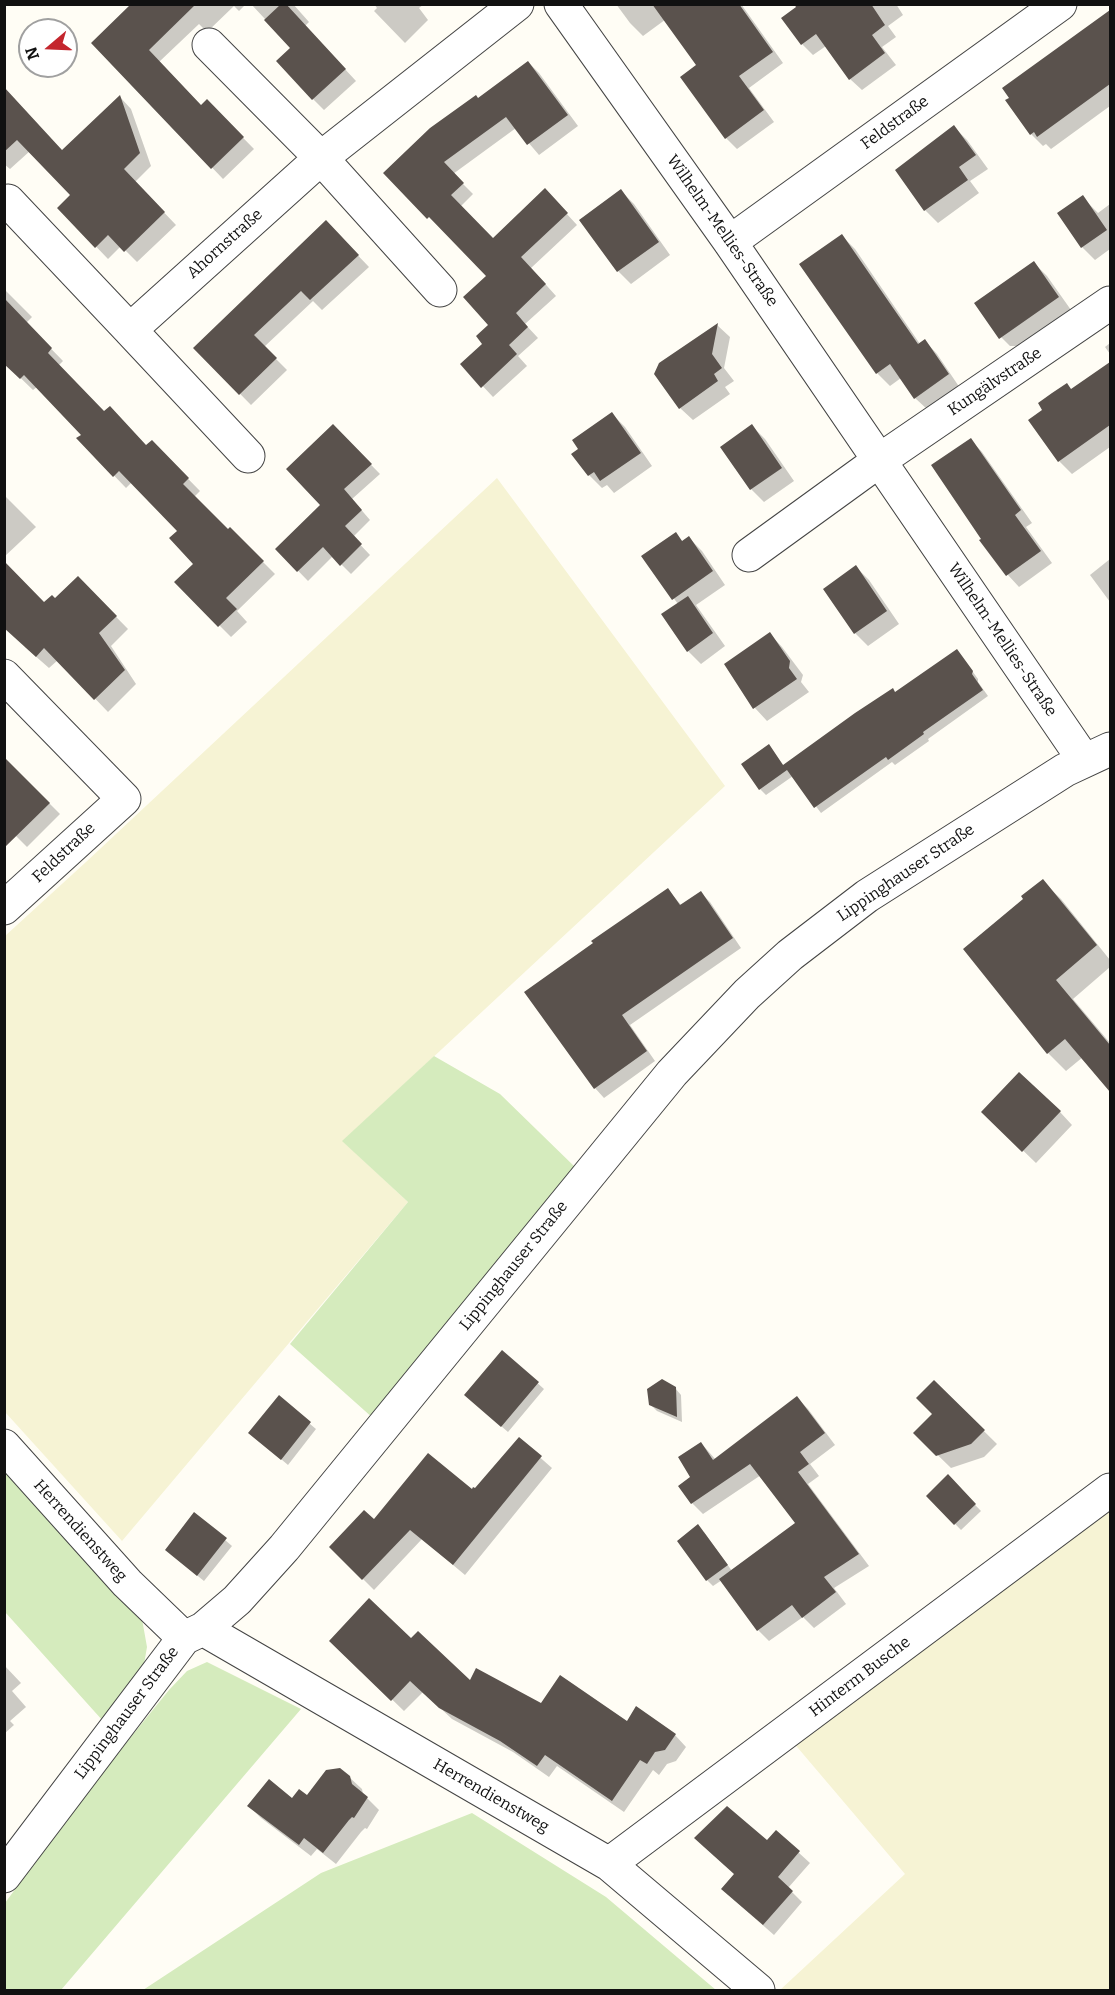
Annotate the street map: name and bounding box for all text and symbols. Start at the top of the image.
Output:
north arrow [18,18,78,78]
text: N [21,44,43,62]
street label: Feldstraße [857,92,933,154]
street label: Wilhelm-Mellies-Straße [662,151,782,311]
street label: Ahornstraße [183,205,267,283]
street label: Kungälvstraße [945,344,1045,420]
street label: Wilhelm-Mellies-Straße [943,560,1061,720]
street label: Feldstraße [29,819,99,887]
street label: Lippinghauser Straße [834,820,978,926]
street label: Lippinghauser Straße [456,1197,572,1335]
street label: Herrendienstweg [29,1476,131,1586]
street label: Hinterm Busche [806,1633,914,1721]
street label: Lippinghauser Straße [71,1643,183,1783]
street label: Herrendienstweg [430,1755,552,1837]

